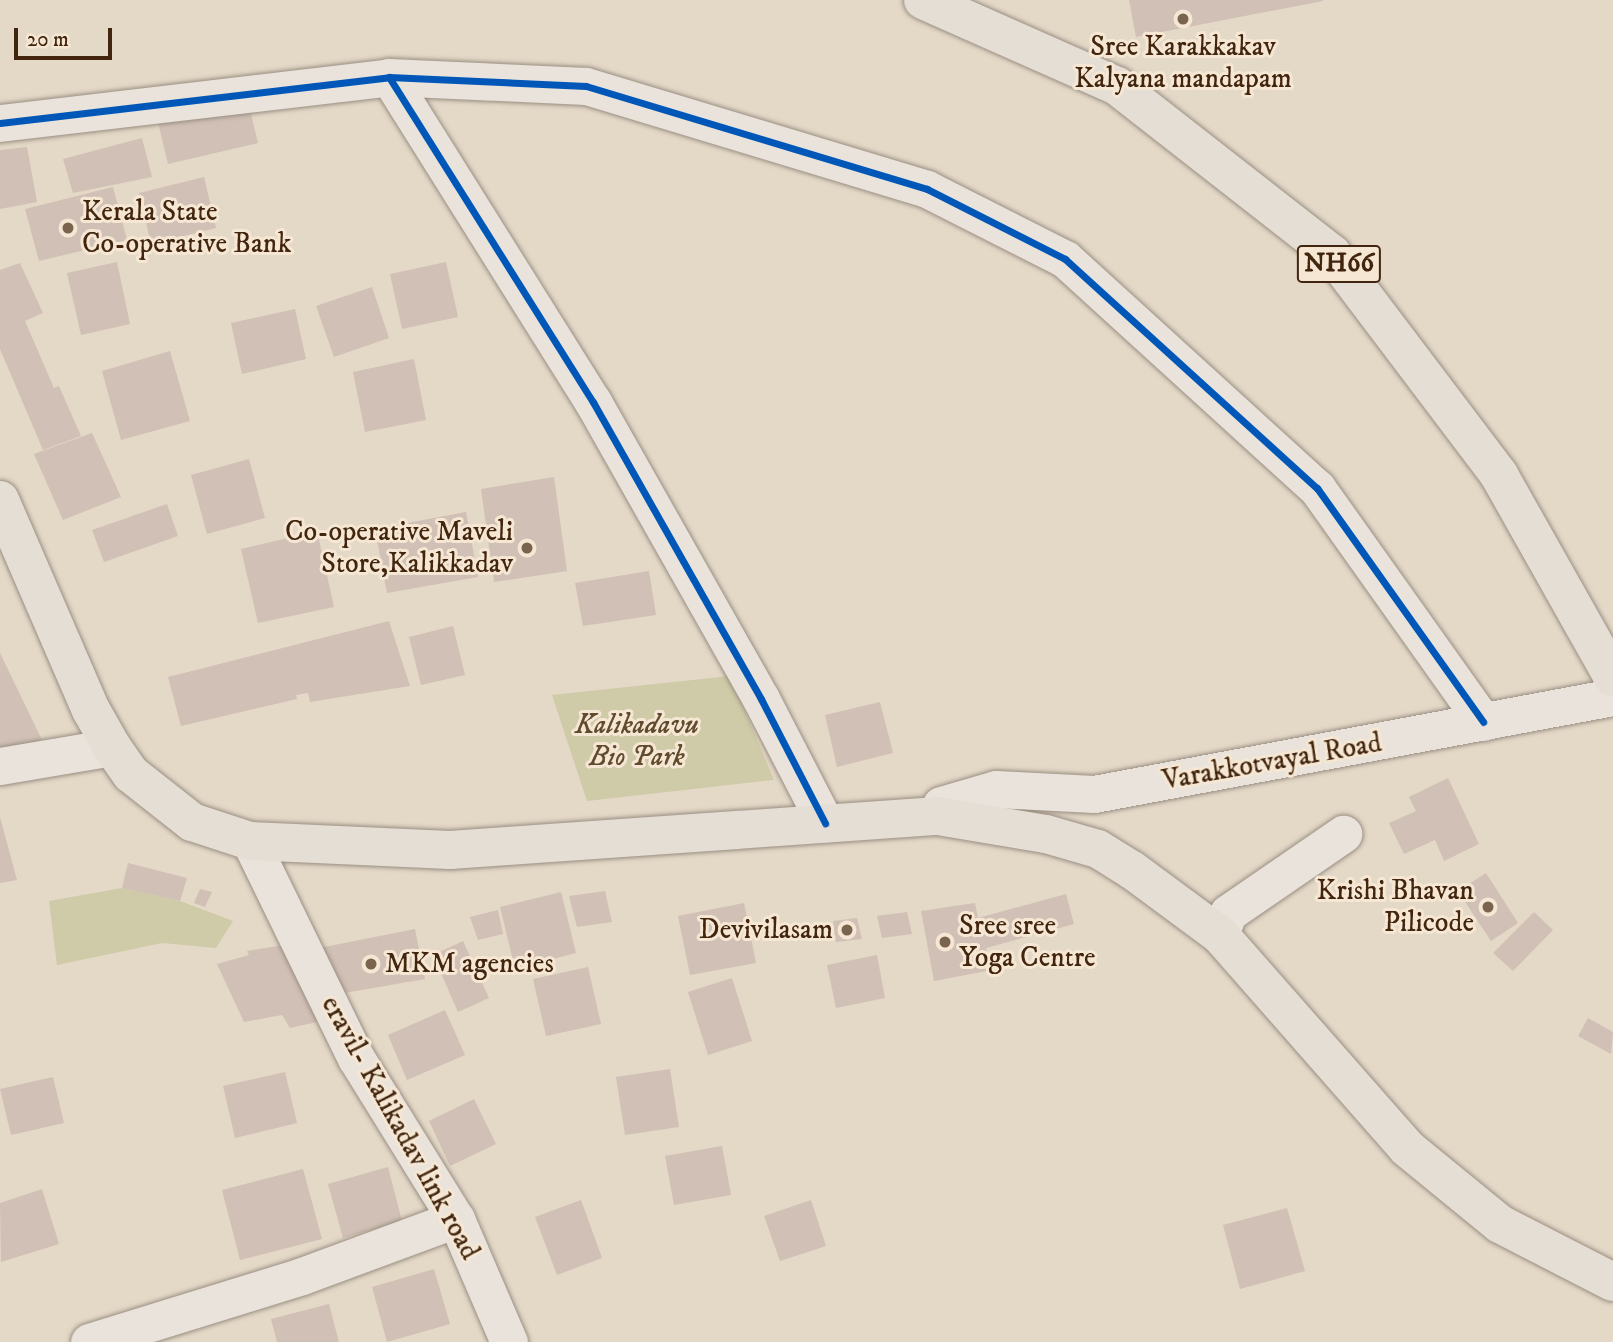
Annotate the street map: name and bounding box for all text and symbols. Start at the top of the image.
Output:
marker: Sree Karakkakav Kalyana mandapam [1175,11,1191,27]
scale bar [18,14,116,58]
text: 20 m [27,27,69,53]
place label: Sree Karakkakav Kalyana mandapam [1074,30,1292,96]
place label: Kerala State Co-operative Bank [82,195,291,261]
marker: Kerala State Co-operative Bank [60,220,76,236]
road number: NH66 [1295,242,1383,286]
place label: Co-operative Maveli Store,Kalikkadav [285,515,513,581]
marker: Co-operative Maveli Store,Kalikkadav [519,540,535,556]
park label: Kalikadavu Bio Park [575,708,699,774]
street label: Varakkotvayal Road [1160,726,1384,798]
place label: Krishi Bhavan Pilicode [1316,874,1474,940]
marker: Krishi Bhavan Pilicode [1480,899,1496,915]
place label: Sree sree Yoga Centre [959,909,1096,975]
place label: Devivilasam [699,913,833,947]
marker: Devivilasam [839,922,855,938]
marker: Sree sree Yoga Centre [937,934,953,950]
place label: MKM agencies [385,947,554,981]
marker: MKM agencies [363,956,379,972]
street label: eravil- Kalikadav link road [313,990,487,1266]

